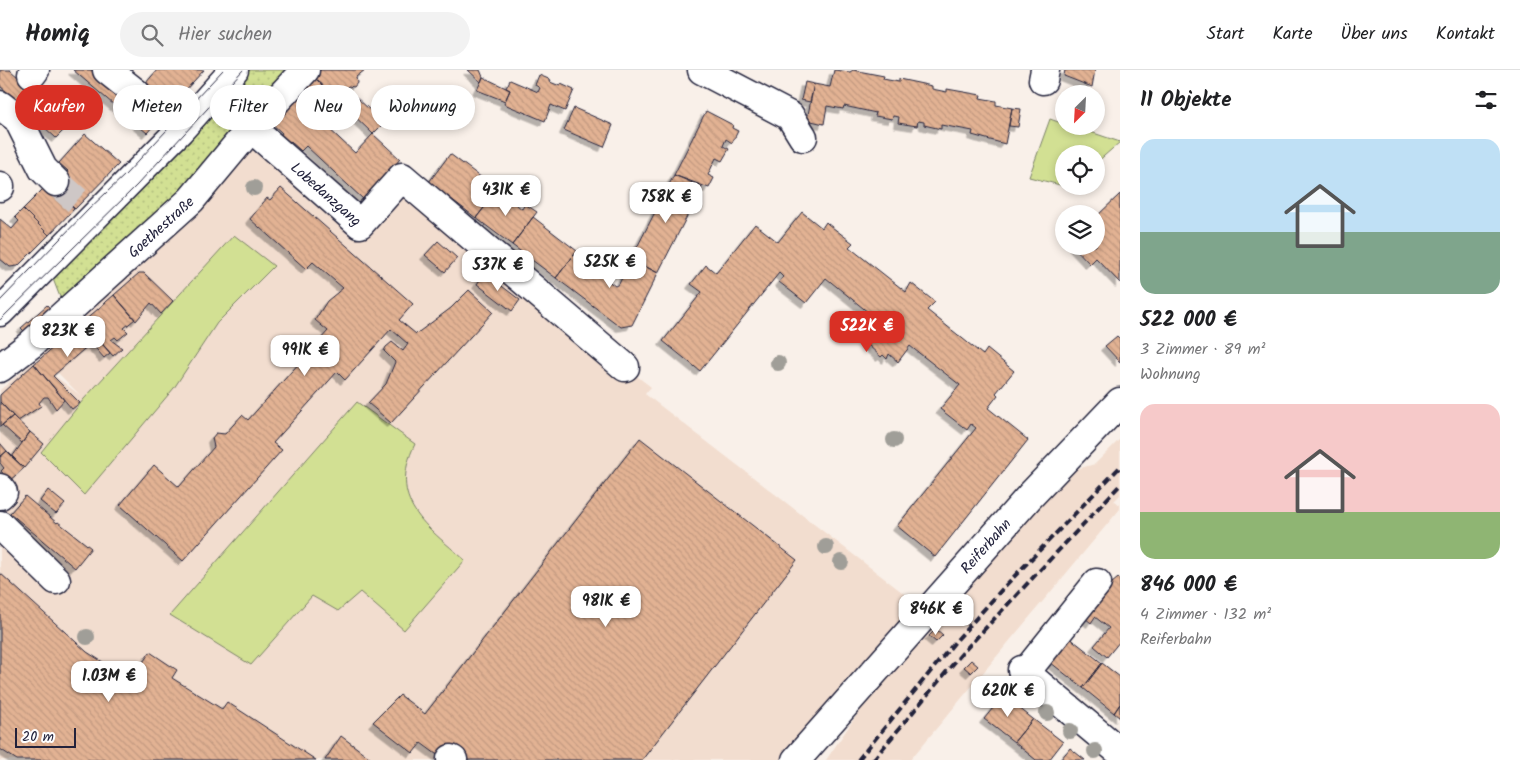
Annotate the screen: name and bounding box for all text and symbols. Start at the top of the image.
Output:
search box [120,12,470,57]
text: Homiq [25,15,90,54]
text: Hier suchen [178,20,272,50]
text: Start [1206,20,1244,49]
text: Karte [1272,20,1312,49]
text: Über uns [1340,20,1408,49]
text: Kontakt [1436,20,1495,49]
icon: search [138,21,166,49]
text: 11 Objekte [1140,84,1231,117]
chip: Kaufen [15,85,103,130]
chip: Mieten [113,85,200,130]
chip: Filter [210,85,286,130]
chip: Neu [296,85,361,130]
chip: Wohnung [371,85,475,130]
north arrow [1055,85,1105,135]
map controls [1055,85,1105,255]
icon: filters [1472,86,1500,114]
button: locate [1055,145,1105,195]
street label: Lobedanzgang [284,157,366,233]
icon: home [1275,171,1365,261]
pin: 431K € [465,174,547,217]
text: 431K € [482,178,530,203]
pin: 758K € [625,182,707,224]
text: 758K € [640,185,692,210]
street label: Goethestraße [123,191,201,265]
button: layers [1055,205,1105,255]
pin: 525K € [569,246,651,289]
pin: 537K € [457,250,539,292]
text: 525K € [584,250,636,275]
text: 537K € [473,253,523,278]
text: 522 000 € [1140,304,1237,337]
pin: 522K € [826,310,908,353]
text: 522K € [841,314,893,339]
pin: 823K € [27,316,109,358]
text: 823K € [41,319,95,344]
pin: 991K € [264,334,346,377]
text: 3 Zimmer · 89 m² [1140,337,1265,362]
text: 991K € [282,338,328,363]
text: Wohnung [1140,362,1201,387]
icon: home [1275,436,1365,526]
street label: Reiferbahn [955,513,1018,580]
text: 846 000 € [1140,569,1237,602]
pin: 981K € [565,586,647,628]
text: 981K € [582,589,630,614]
pin: 846K € [895,594,977,636]
text: 846K € [910,597,962,622]
text: 4 Zimmer · 132 m² [1140,602,1271,627]
text: Reiferbahn [1140,627,1212,652]
pin: 1.03M € [63,660,155,703]
text: 1.03M € [82,664,136,689]
pin: 620K € [967,676,1049,718]
text: 620K € [982,679,1034,704]
scale bar [15,725,76,748]
text: 20 m [22,726,54,748]

